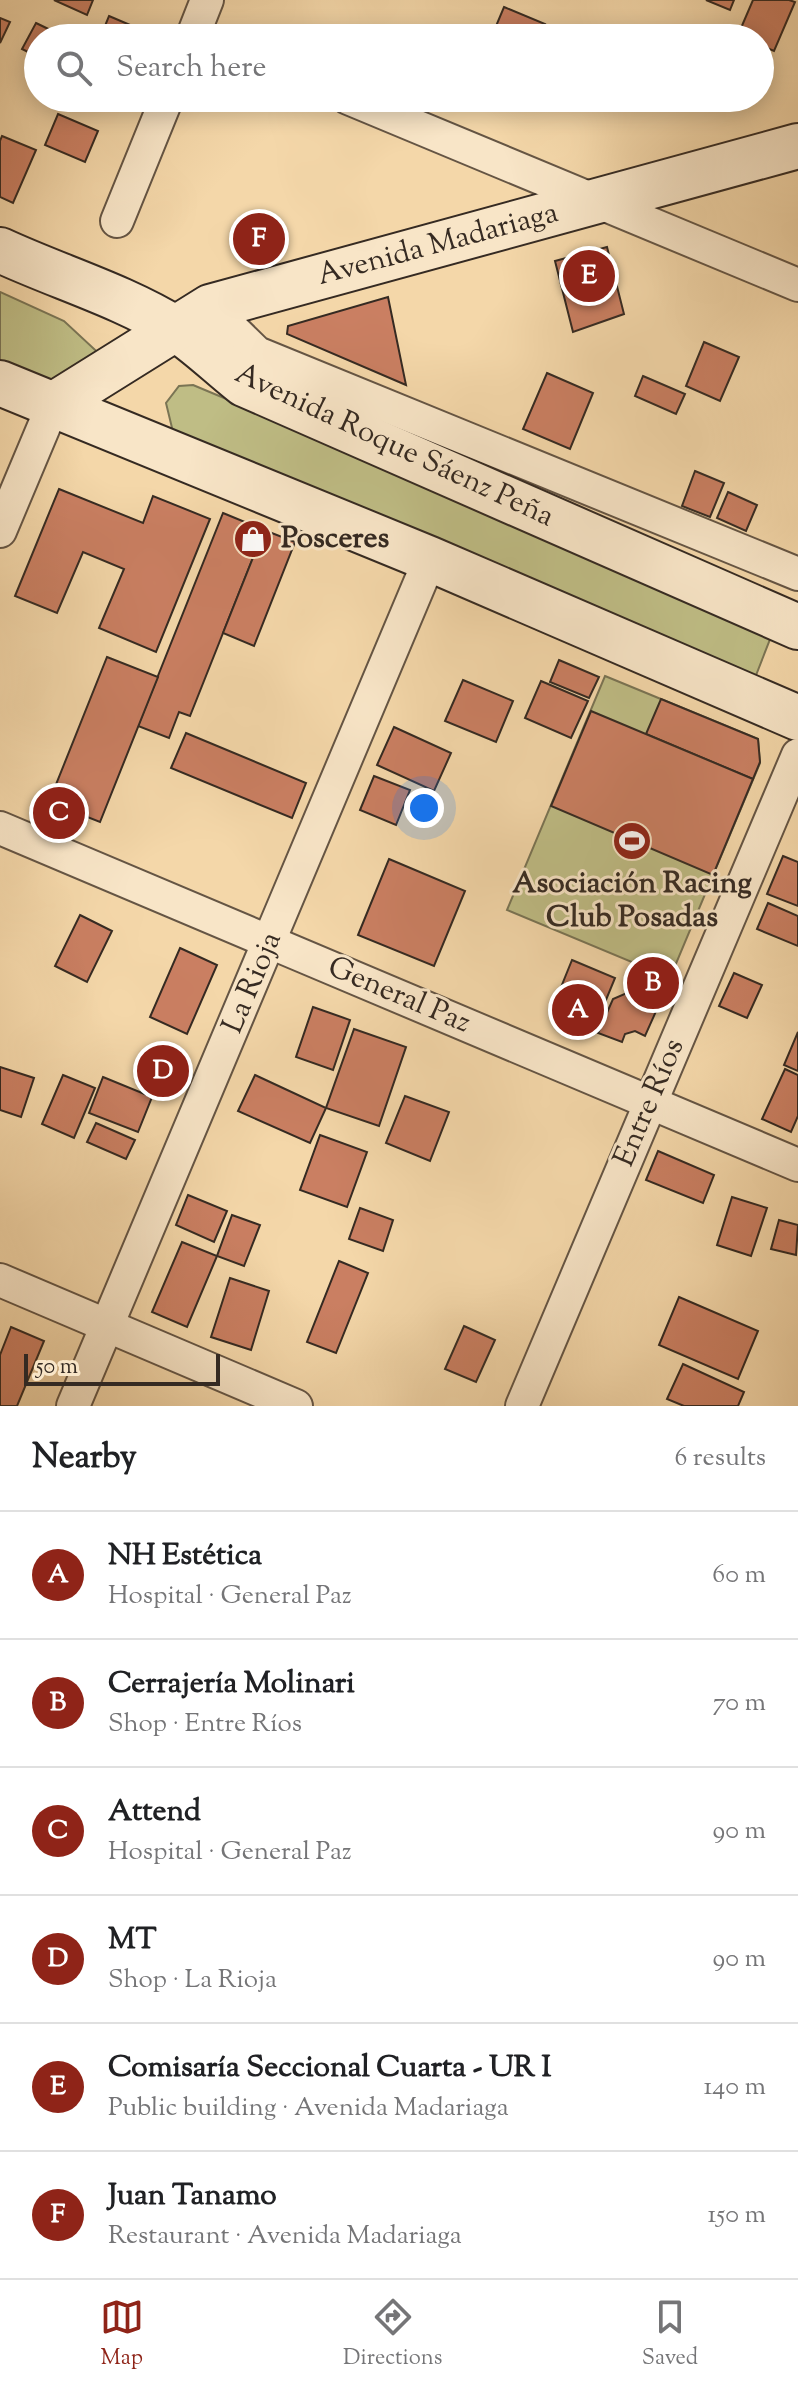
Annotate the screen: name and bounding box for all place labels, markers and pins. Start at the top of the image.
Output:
pin: F [233,209,285,269]
pin: E [563,246,615,306]
shop icon: Posceres [232,518,274,560]
place label: Posceres [281,518,390,561]
pin: C [33,783,85,843]
sports icon: Asociación Racing Club Posadas [611,820,653,862]
place label: Asociación Racing Club Posadas [512,863,752,940]
pin: B [627,953,679,1013]
pin: A [552,980,604,1040]
pin: D [137,1041,189,1101]

